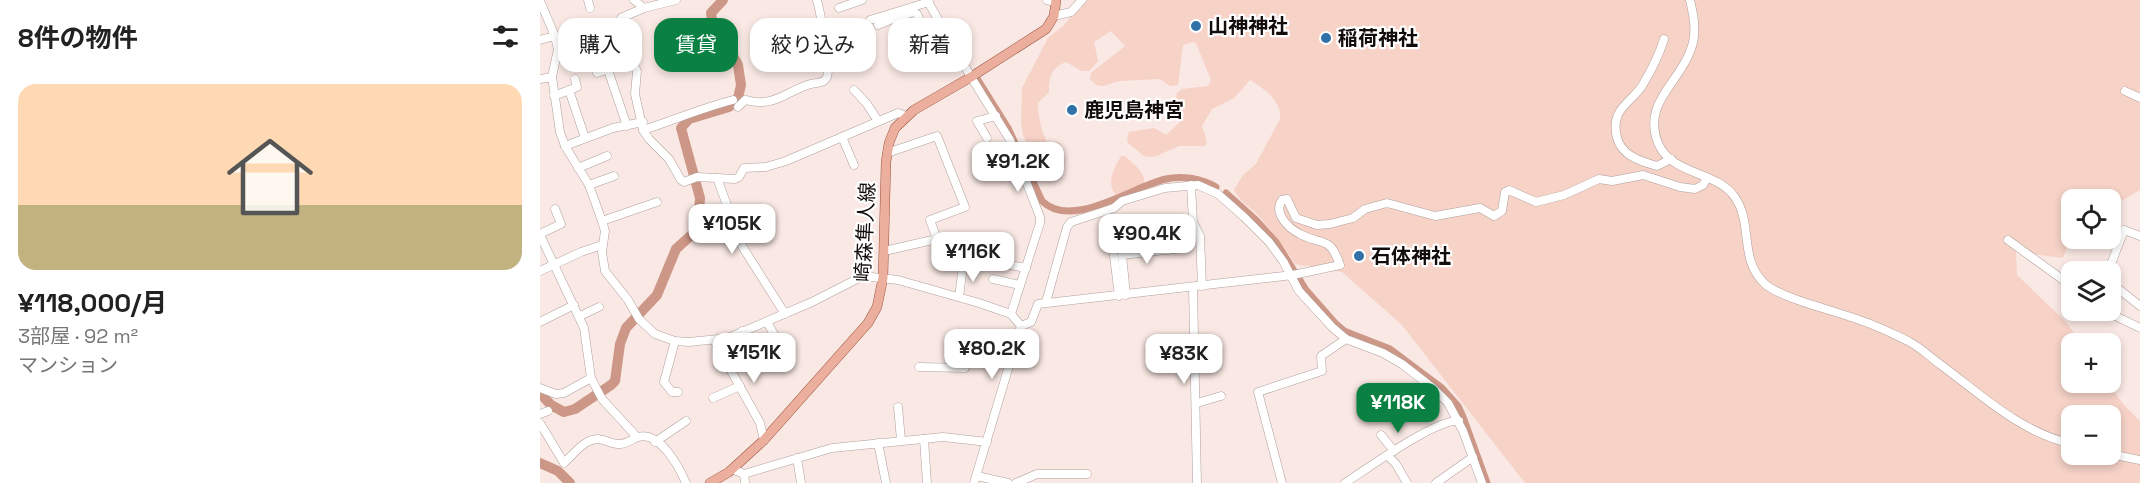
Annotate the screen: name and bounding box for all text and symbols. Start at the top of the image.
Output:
place label: 山神神社 [1208,13,1288,39]
chip: 購入 [558,18,642,72]
chip: 賃貸 [654,18,738,72]
chip: 絞り込み [750,18,876,72]
chip: 新着 [888,18,972,72]
marker: 山神神社 [1189,19,1203,33]
icon: filters [489,20,522,53]
text: 8件の物件 [18,21,138,55]
place label: 稲荷神社 [1338,25,1418,51]
marker: 稲荷神社 [1319,31,1333,45]
place label: 鹿児島神宮 [1084,97,1184,123]
marker: 鹿児島神宮 [1065,103,1079,117]
icon: home [216,123,324,231]
pin: ¥91.2K [969,142,1067,193]
text: ¥91.2K [986,148,1050,174]
street label: 崎森隼人線 [849,181,881,283]
map controls [2061,189,2121,465]
button: locate [2061,189,2121,249]
pin: ¥105K [690,204,774,255]
text: ¥105K [703,210,761,236]
pin: ¥90.4K [1098,214,1196,265]
text: ¥90.4K [1113,220,1181,246]
pin: ¥116K [931,232,1015,283]
text: ¥116K [945,238,1001,264]
place label: 石体神社 [1371,243,1451,269]
marker: 石体神社 [1352,249,1366,263]
button: layers [2061,261,2121,321]
text: ¥118,000/月 [18,286,167,320]
text: 3部屋 · 92 m² [18,323,138,349]
pin: ¥80.2K [943,329,1041,380]
pin: ¥151K [712,333,796,384]
button: + [2061,333,2121,393]
pin: ¥83K [1148,334,1220,385]
text: ¥80.2K [958,335,1026,361]
text: ¥151K [727,339,781,365]
text: ¥83K [1159,340,1209,366]
text: マンション [18,352,118,378]
pin: ¥118K [1356,383,1440,434]
text: ¥118K [1371,389,1426,415]
button: − [2061,405,2121,465]

